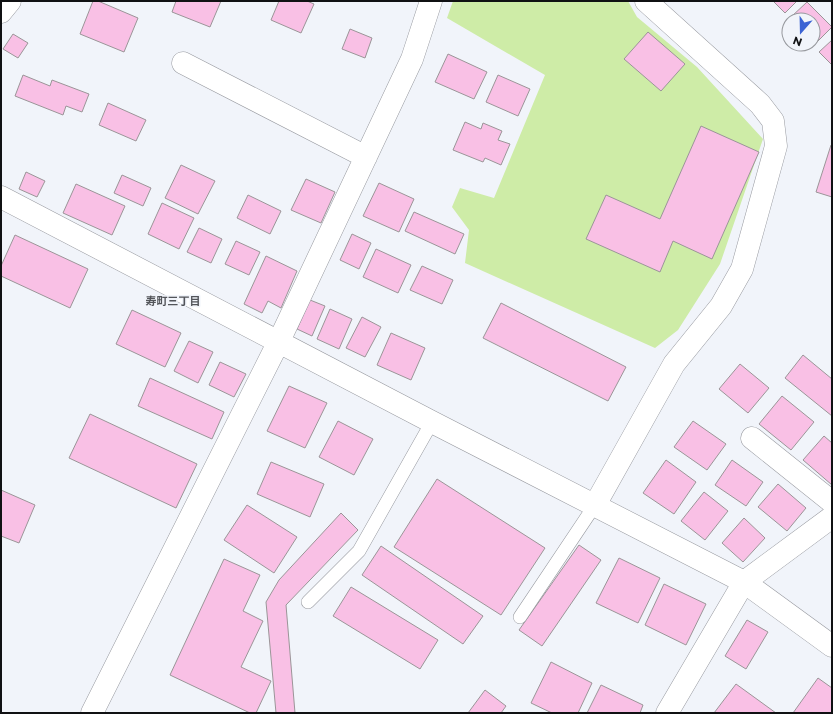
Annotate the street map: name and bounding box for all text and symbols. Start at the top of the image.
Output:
north arrow [781,12,821,52]
text: N [791,33,804,49]
district label: 寿町三丁目 [146,294,201,308]

